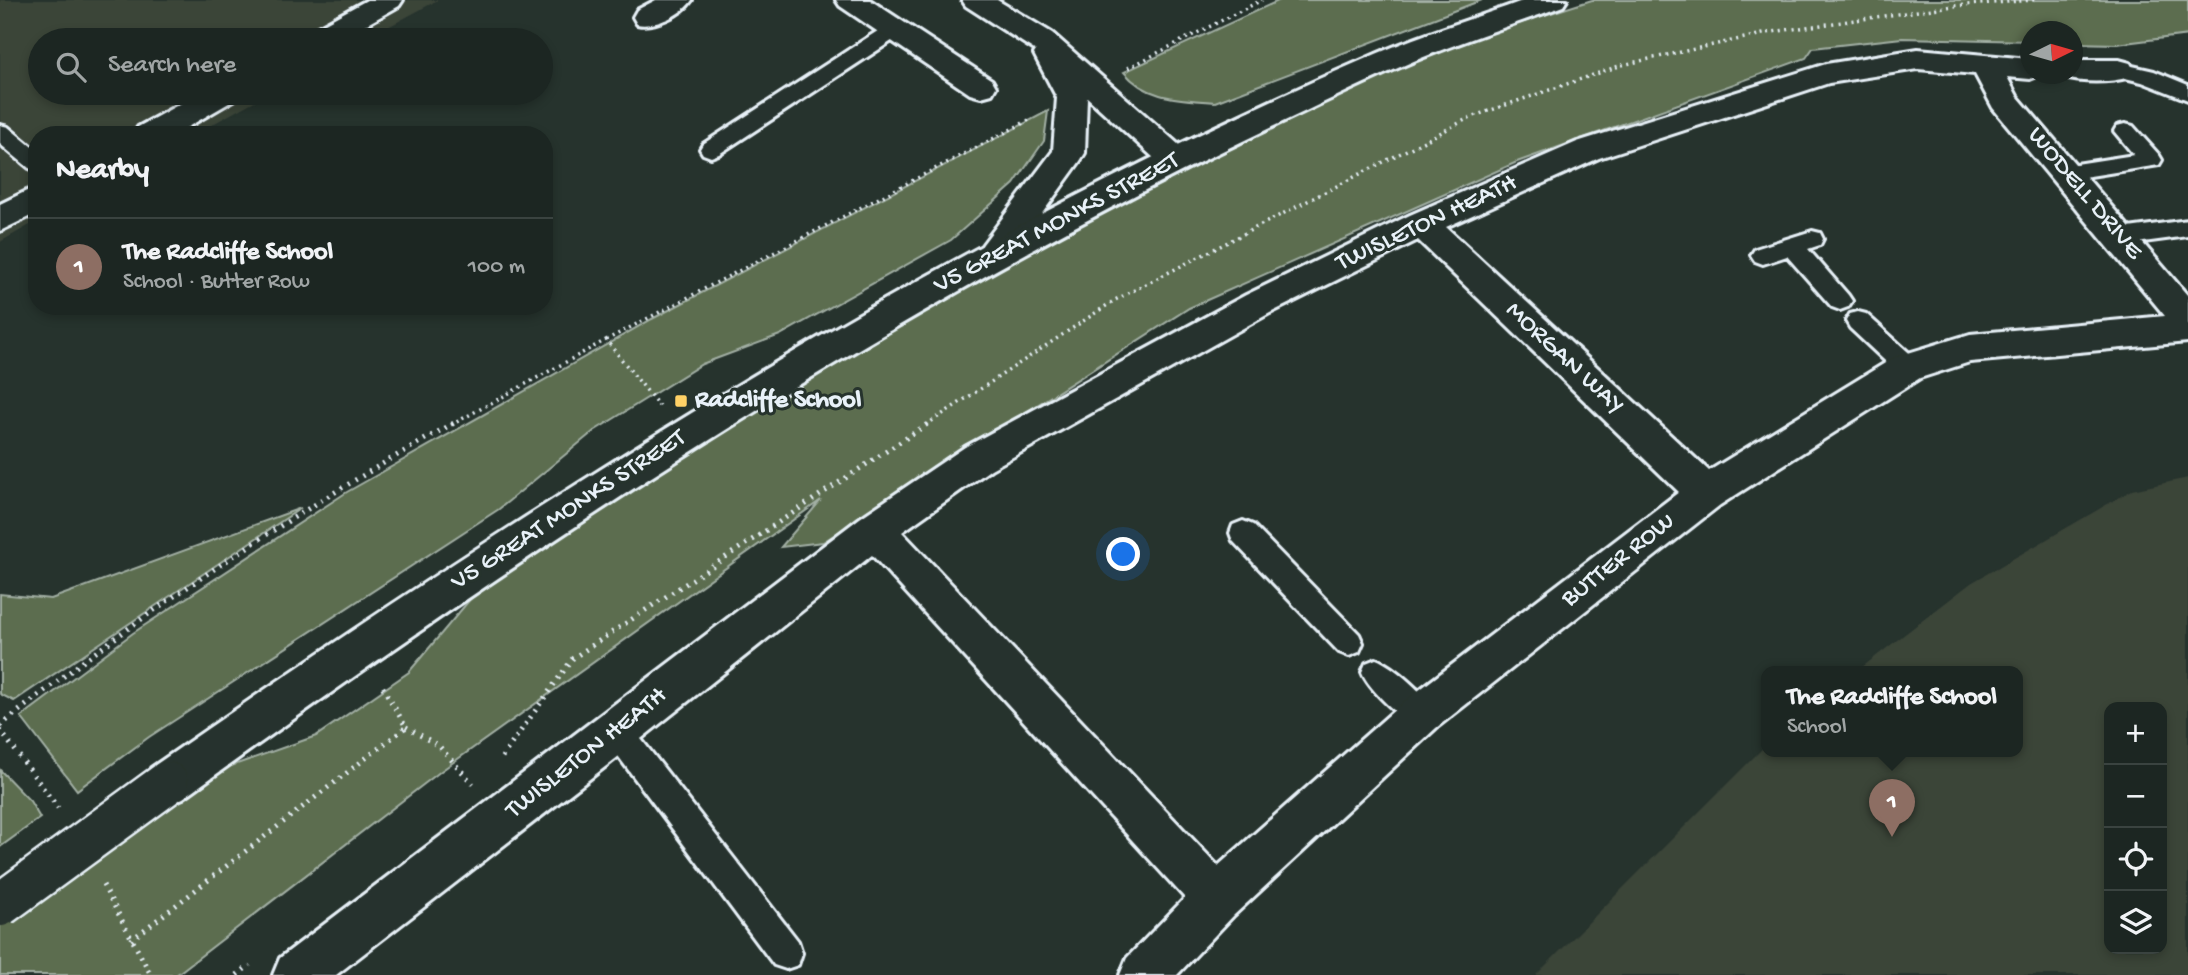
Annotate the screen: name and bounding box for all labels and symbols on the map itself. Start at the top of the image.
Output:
north arrow [2020,21,2083,84]
street label: WODELL DRIVE [2020,121,2149,267]
street label: V5 GREAT MONKS STREET [928,146,1186,302]
street label: TWISLETON HEATH [1330,168,1523,280]
street label: MORGAN WAY [1498,296,1630,422]
place label: Radcliffe School [694,386,862,417]
marker: Radcliffe School [673,393,689,409]
street label: V5 GREAT MONKS STREET [445,423,693,599]
street label: BUTTER ROW [1555,507,1682,616]
your location [1106,537,1140,571]
street label: TWISLETON HEATH [499,681,674,828]
pin: 1 [1869,779,1915,837]

